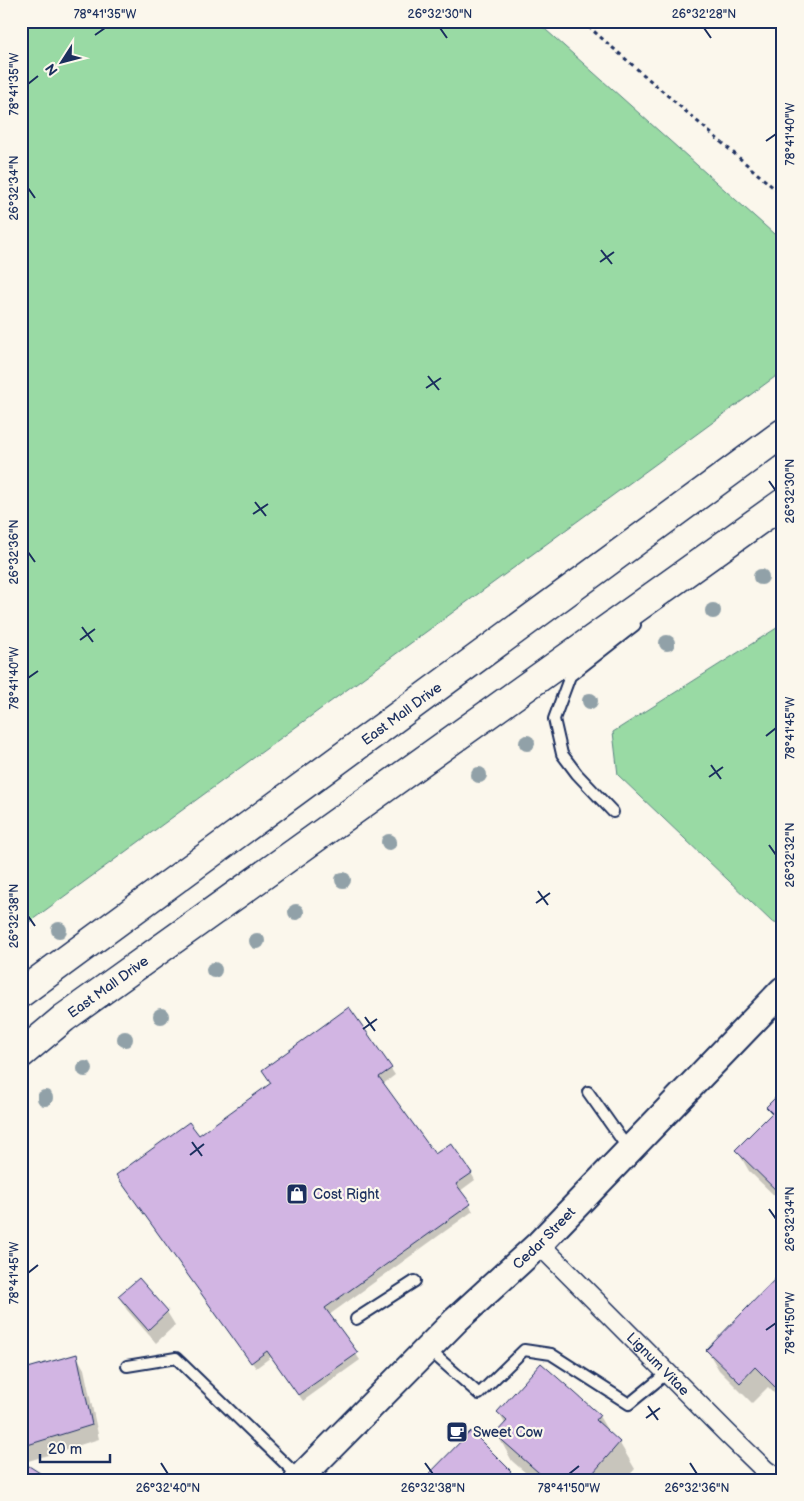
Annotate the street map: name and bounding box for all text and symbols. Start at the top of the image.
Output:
text: 78°41'35"W [74,7,136,22]
text: 26°32'30"N [408,7,472,22]
text: 26°32'28"N [672,7,736,22]
north arrow [38,38,88,88]
text: 78°41'35"W [7,53,22,115]
text: N [42,60,62,79]
text: 78°41'40"W [783,103,798,165]
text: 26°32'34"N [7,155,22,221]
text: 26°32'30"N [783,459,798,523]
text: 26°32'36"N [7,519,22,585]
text: 78°41'40"W [7,647,22,709]
street label: East Mall Drive [358,678,445,749]
text: 78°41'45"W [783,697,798,759]
text: 26°32'32"N [783,823,798,887]
text: 26°32'38"N [7,884,22,948]
street label: East Mall Drive [64,952,151,1021]
shop icon: Cost Right [285,1182,309,1206]
place label: Cost Right [313,1186,380,1203]
text: 26°32'34"N [783,1186,798,1252]
street label: Cedar Street [509,1203,579,1273]
text: 78°41'45"W [7,1242,22,1304]
text: 78°41'50"W [783,1292,798,1354]
street label: Lignum Vitae [623,1329,693,1399]
cafe icon: Sweet Cow [445,1420,469,1444]
place label: Sweet Cow [473,1424,543,1441]
scale bar [40,1431,110,1463]
text: 20 m [48,1440,82,1459]
text: 26°32'40"N [136,1481,200,1496]
text: 26°32'38"N [401,1481,465,1496]
text: 78°41'50"W [538,1481,600,1496]
text: 26°32'36"N [664,1481,730,1496]

